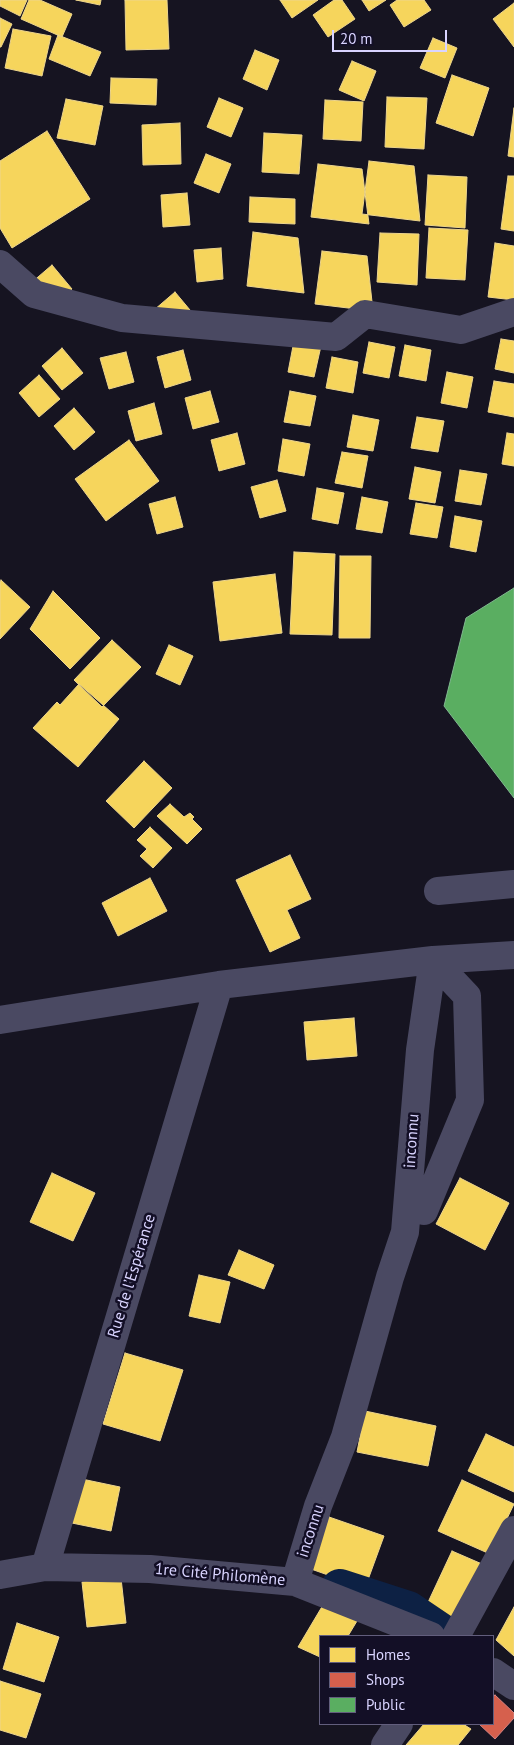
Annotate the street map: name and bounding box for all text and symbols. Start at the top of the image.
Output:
scale bar [334,20,449,52]
text: 20 m [340,29,373,48]
street label: inconnu [401,1113,423,1169]
street label: Rue de l’Espérance [104,1212,160,1340]
street label: inconnu [293,1502,329,1560]
street label: 1re Cité Philomène [154,1560,286,1590]
legend [319,1635,494,1725]
text: Homes [366,1645,410,1664]
text: Shops [366,1670,405,1689]
text: Public [366,1695,405,1714]

